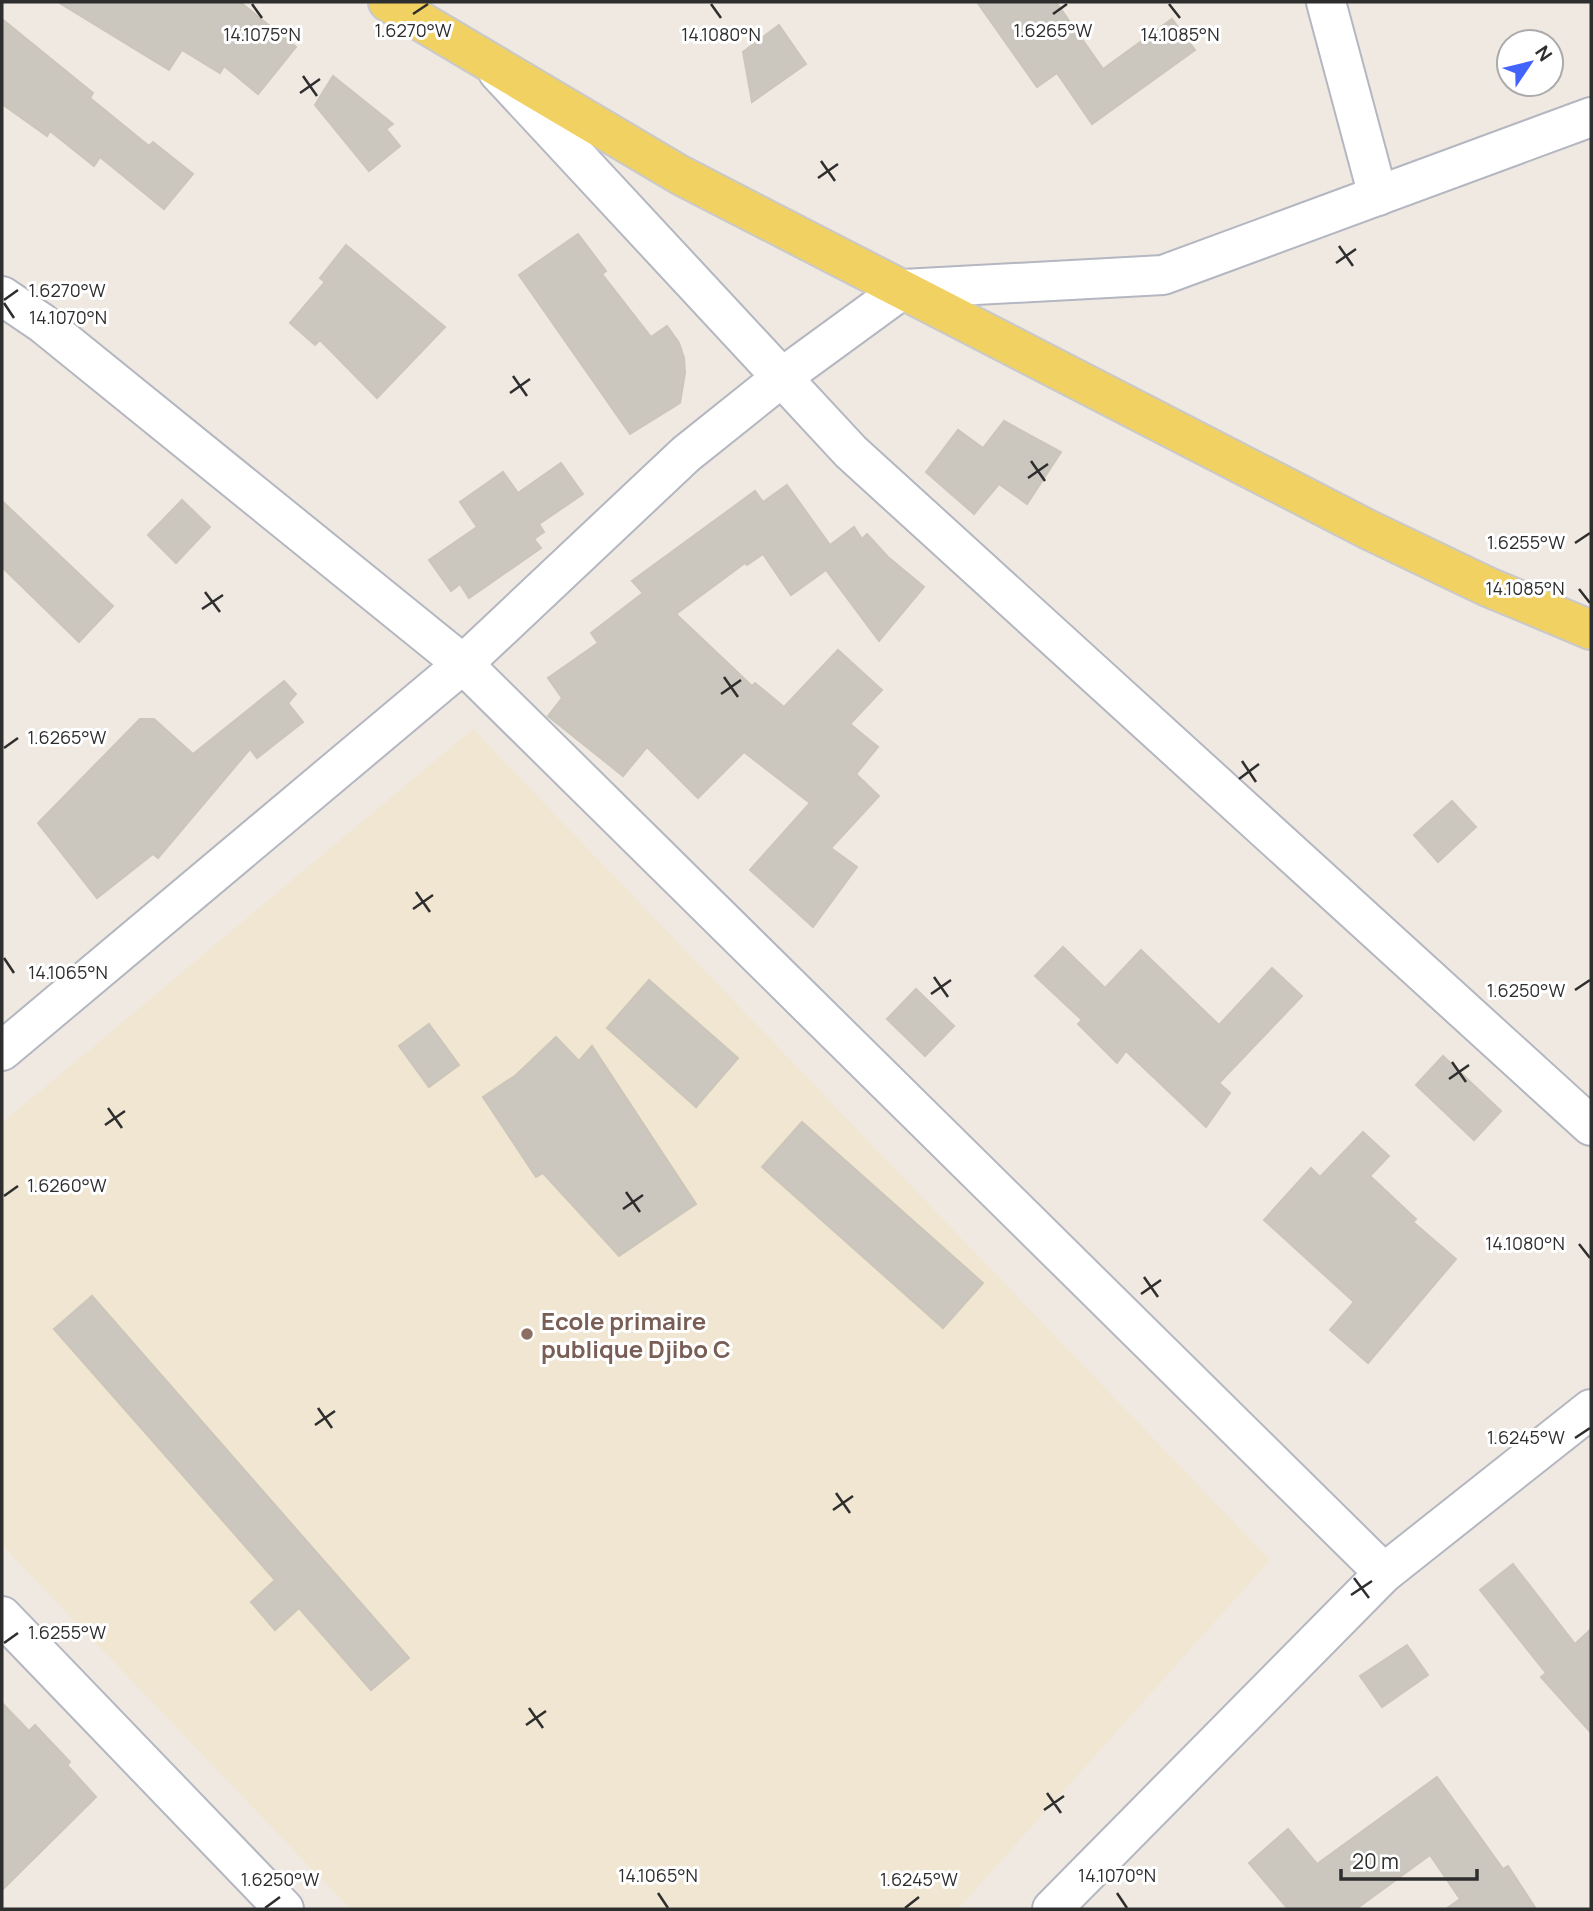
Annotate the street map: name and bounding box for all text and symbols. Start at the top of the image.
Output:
text: 1.6270°W [374,18,452,42]
text: 1.6265°W [1014,18,1093,42]
text: 14.1075°N [223,22,301,46]
text: 14.1080°N [681,22,761,46]
text: 14.1085°N [1141,22,1219,46]
north arrow [1495,28,1565,98]
text: N [1529,40,1558,66]
text: 1.6270°W [28,278,106,302]
text: 14.1070°N [29,305,107,329]
text: 1.6255°W [1487,530,1565,554]
text: 14.1085°N [1486,576,1564,600]
text: 1.6265°W [28,725,107,749]
text: 14.1065°N [28,960,108,984]
text: 1.6250°W [1487,978,1565,1002]
text: 1.6260°W [27,1173,107,1197]
text: 14.1080°N [1485,1231,1565,1255]
place label: Ecole primaire publique Djibo C [541,1304,731,1365]
marker: Ecole primaire publique Djibo C [519,1326,535,1342]
text: 1.6245°W [1487,1425,1565,1449]
text: 1.6255°W [28,1620,106,1644]
scale bar [1341,1838,1478,1882]
text: 20 m [1352,1847,1399,1875]
text: 14.1065°N [618,1863,698,1887]
text: 14.1070°N [1078,1863,1156,1887]
text: 1.6250°W [241,1867,319,1891]
text: 1.6245°W [880,1867,958,1891]

